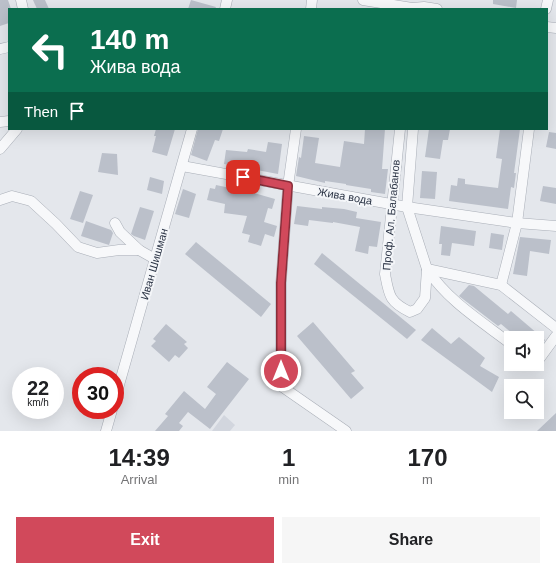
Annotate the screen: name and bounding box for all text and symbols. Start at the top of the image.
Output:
icon: left [24,24,76,76]
text: 140 m [90,24,169,55]
text: Жива вода [90,57,181,77]
icon: arrive [66,100,88,122]
text: Then [24,103,58,120]
street label: Проф. Ал. Балабанов [380,159,402,271]
pin [226,160,260,194]
icon: arrive [232,166,254,188]
street label: Жива вода [317,185,374,207]
street label: Иван Шишман [138,227,170,301]
map controls [504,331,544,419]
button: sound [504,331,544,371]
position arrow [260,350,302,392]
speed limit sign: 30 [72,367,124,419]
text: 22 [27,377,49,399]
button: search [504,379,544,419]
text: km/h [27,397,49,408]
text: 14:39 [108,444,170,471]
text: 1 [282,444,295,471]
text: 170 [408,444,448,471]
text: Arrival [121,472,158,487]
text: min [278,472,299,487]
text: m [422,472,433,487]
button: Exit [16,517,274,563]
button: Share [282,517,540,563]

